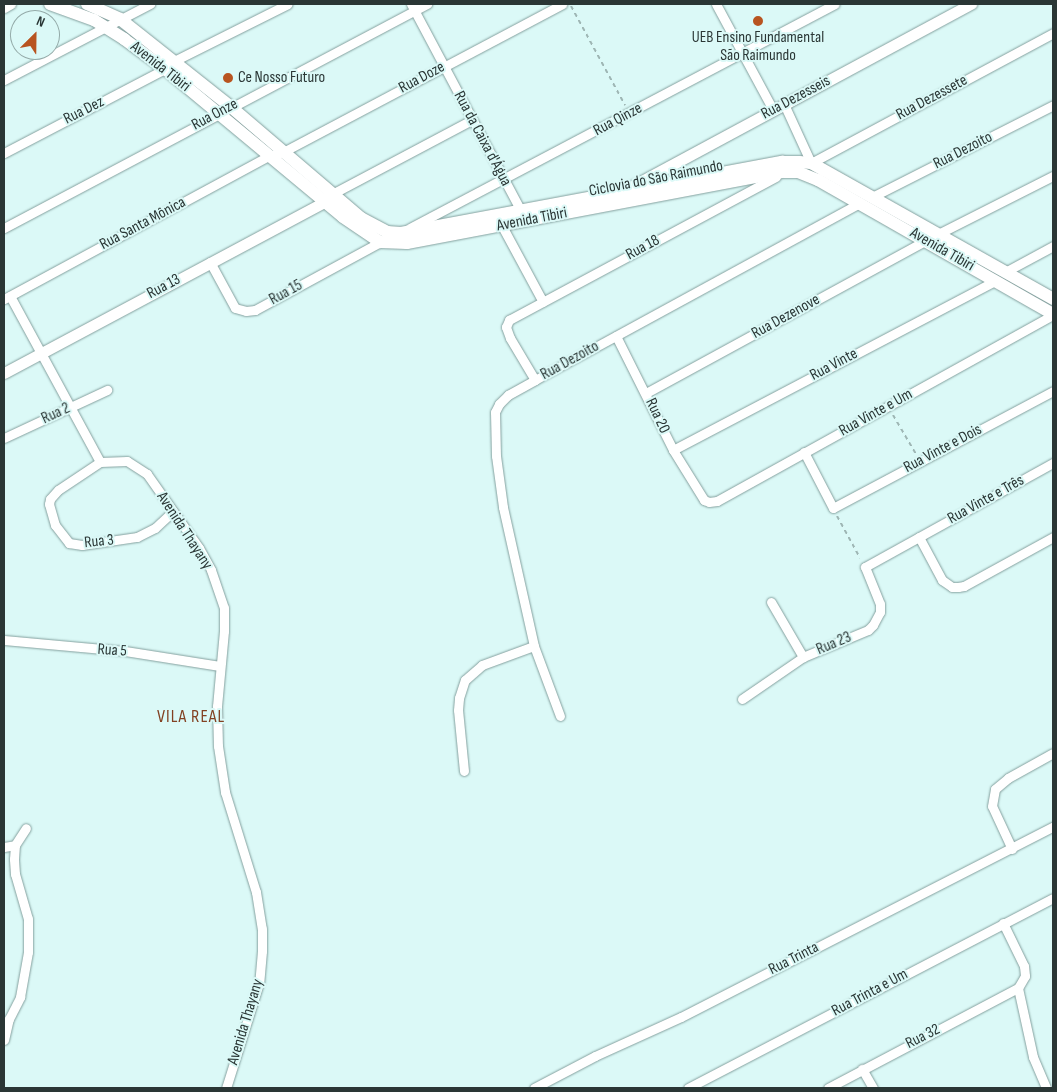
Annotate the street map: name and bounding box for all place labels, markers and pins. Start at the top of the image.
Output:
marker: UEB Ensino Fundamental São Raimundo [752,15,764,27]
place label: UEB Ensino Fundamental São Raimundo [692,28,824,66]
place label: Ce Nosso Futuro [238,68,325,88]
marker: Ce Nosso Futuro [222,72,234,84]

